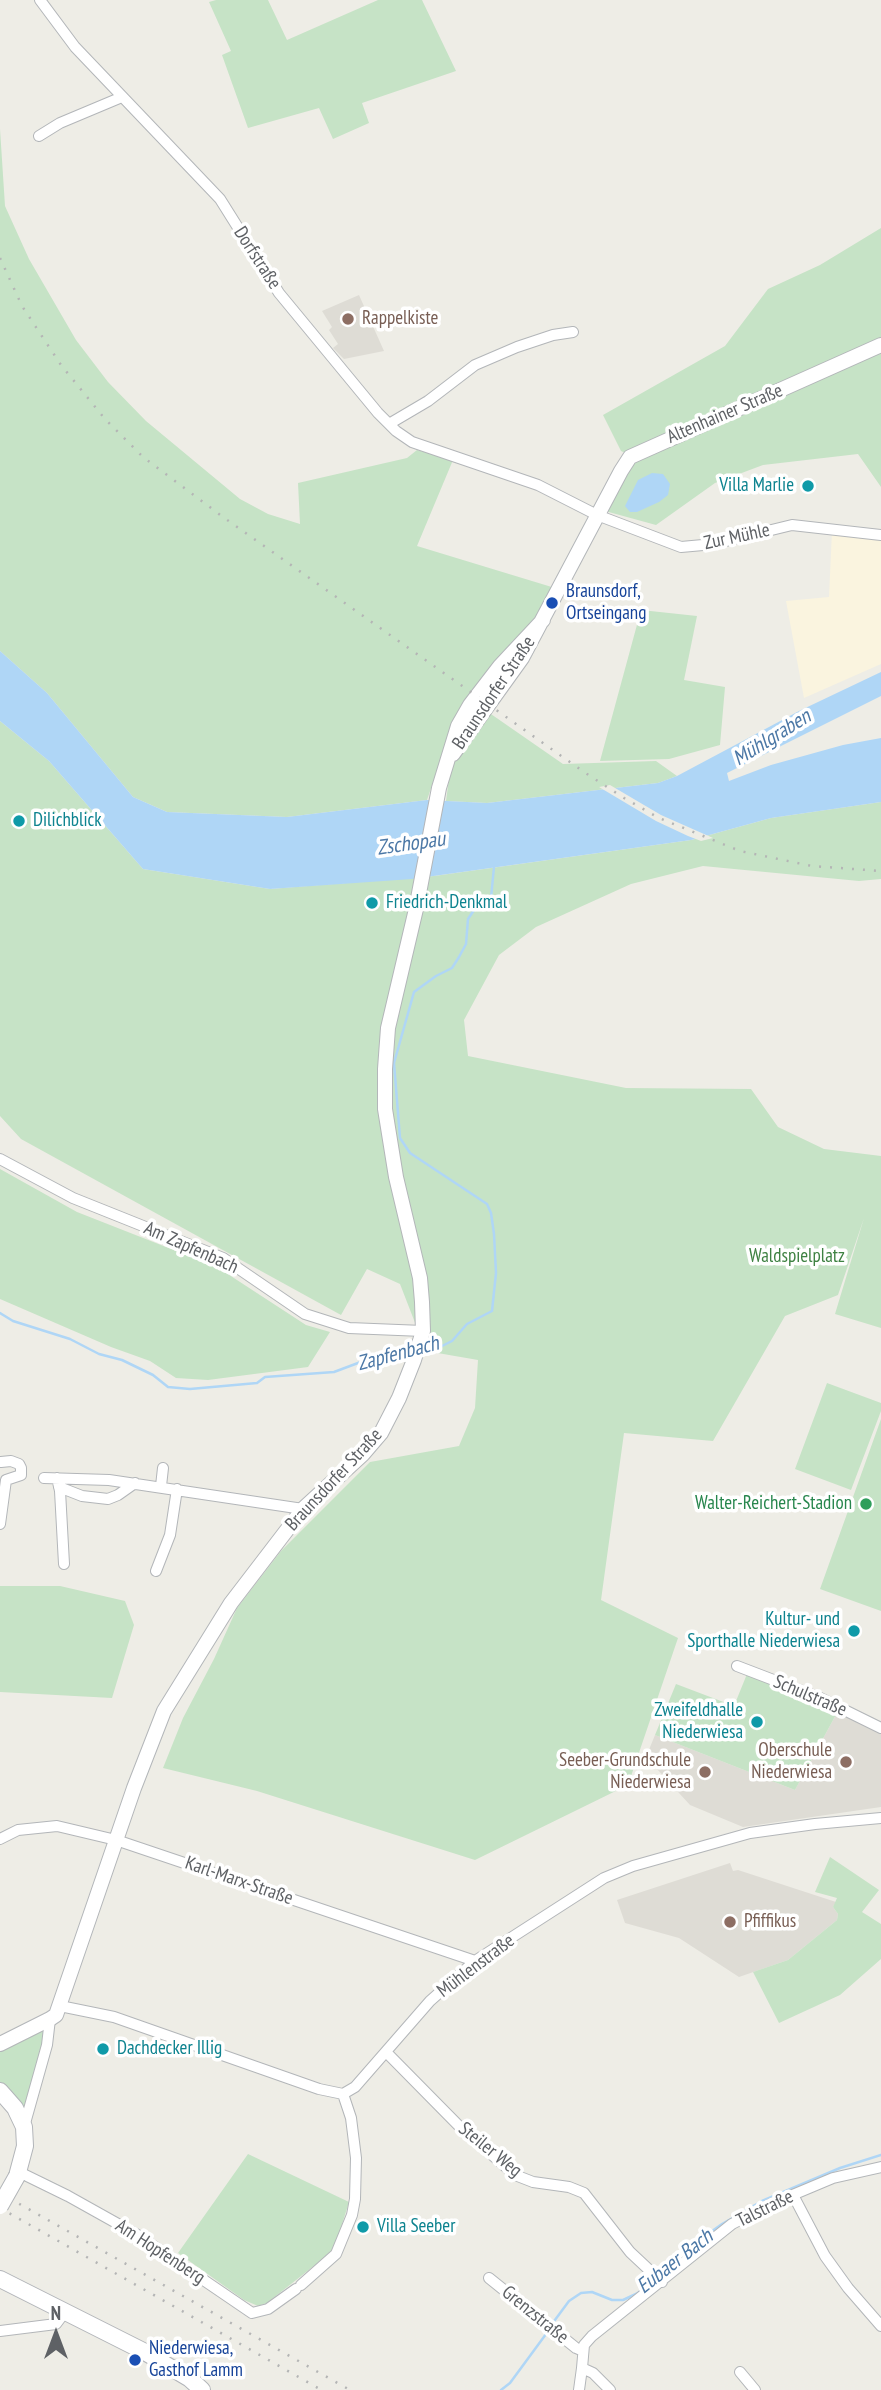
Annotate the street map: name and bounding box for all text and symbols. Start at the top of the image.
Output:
street label: Dorfstraße [228,223,286,293]
place label: Rappelkiste [362,308,438,330]
marker: Rappelkiste [340,311,356,327]
street label: Altenhainer Straße [664,379,786,449]
place label: Villa Marlie [719,475,794,497]
marker: Villa Marlie [800,478,816,494]
street label: Zur Mühle [702,519,772,555]
place label: Braunsdorf, Ortseingang [566,581,646,625]
marker: Braunsdorf, Ortseingang [544,595,560,611]
street label: Braunsdorfer Straße [448,632,540,754]
water label: Mühlgraben [728,704,816,772]
place label: Dilichblick [33,810,102,832]
marker: Dilichblick [11,813,27,829]
water label: Zschopau [375,827,447,861]
place label: Friedrich-Denkmal [386,892,507,914]
marker: Friedrich-Denkmal [364,895,380,911]
street label: Am Zapfenbach [140,1217,242,1279]
park label: Waldspielplatz [749,1246,845,1268]
water label: Zapfenbach [354,1331,442,1377]
street label: Braunsdorfer Straße [281,1424,387,1536]
place label: Walter-Reichert-Stadion [695,1493,852,1515]
marker: Walter-Reichert-Stadion [858,1496,874,1512]
place label: Kultur- und Sporthalle Niederwiesa [687,1609,840,1653]
marker: Kultur- und Sporthalle Niederwiesa [846,1623,862,1639]
street label: Schulstraße [770,1670,850,1722]
place label: Zweifeldhalle Niederwiesa [654,1700,743,1744]
marker: Zweifeldhalle Niederwiesa [749,1714,765,1730]
place label: Oberschule Niederwiesa [751,1740,832,1784]
place label: Seeber-Grundschule Niederwiesa [559,1750,691,1794]
marker: Oberschule Niederwiesa [838,1754,854,1770]
marker: Seeber-Grundschule Niederwiesa [697,1764,713,1780]
street label: Karl-Marx-Straße [182,1852,296,1910]
place label: Pfiffikus [744,1911,796,1933]
marker: Pfiffikus [722,1914,738,1930]
street label: Mühlenstraße [433,1930,519,2002]
place label: Dachdecker Illig [117,2038,222,2060]
marker: Dachdecker Illig [95,2041,111,2057]
street label: Steiler Weg [454,2118,526,2182]
street label: Talstraße [733,2185,797,2233]
street label: Am Hopfenberg [111,2215,209,2289]
place label: Villa Seeber [377,2216,455,2238]
marker: Villa Seeber [355,2219,371,2235]
water label: Eubaer Bach [632,2225,718,2299]
street label: Grenzstraße [497,2281,573,2349]
north arrow [21,2299,91,2369]
text: N [51,2301,61,2325]
place label: Niederwiesa, Gasthof Lamm [149,2338,243,2382]
marker: Niederwiesa, Gasthof Lamm [127,2352,143,2368]

